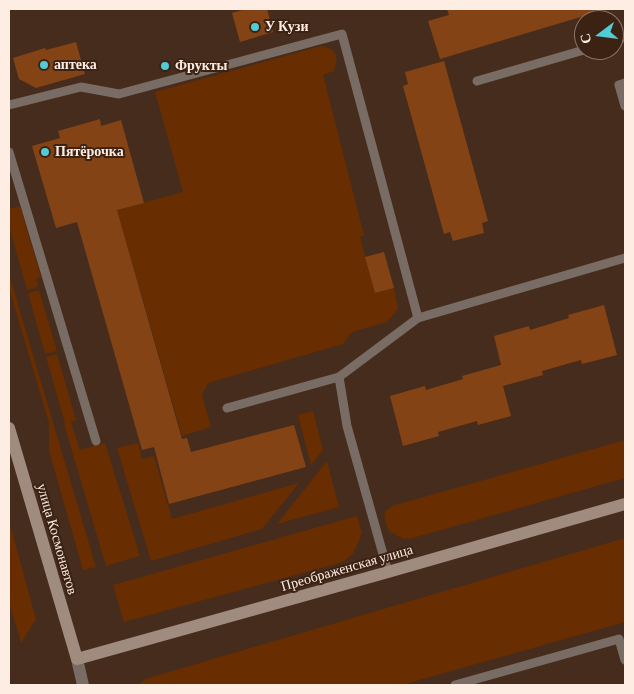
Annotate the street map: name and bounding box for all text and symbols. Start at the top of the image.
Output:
north arrow [574,10,624,60]
place label: У Кузи [265,19,308,35]
marker: У Кузи [249,21,261,33]
text: С [576,32,595,46]
place label: аптека [54,57,97,73]
place label: Фрукты [175,58,228,74]
marker: аптека [38,59,50,71]
marker: Фрукты [159,60,171,72]
place label: Пятёрочка [55,144,124,160]
marker: Пятёрочка [39,146,51,158]
street label: улица Космонавтов [33,482,81,596]
street label: Преображенская улица [279,541,415,595]

